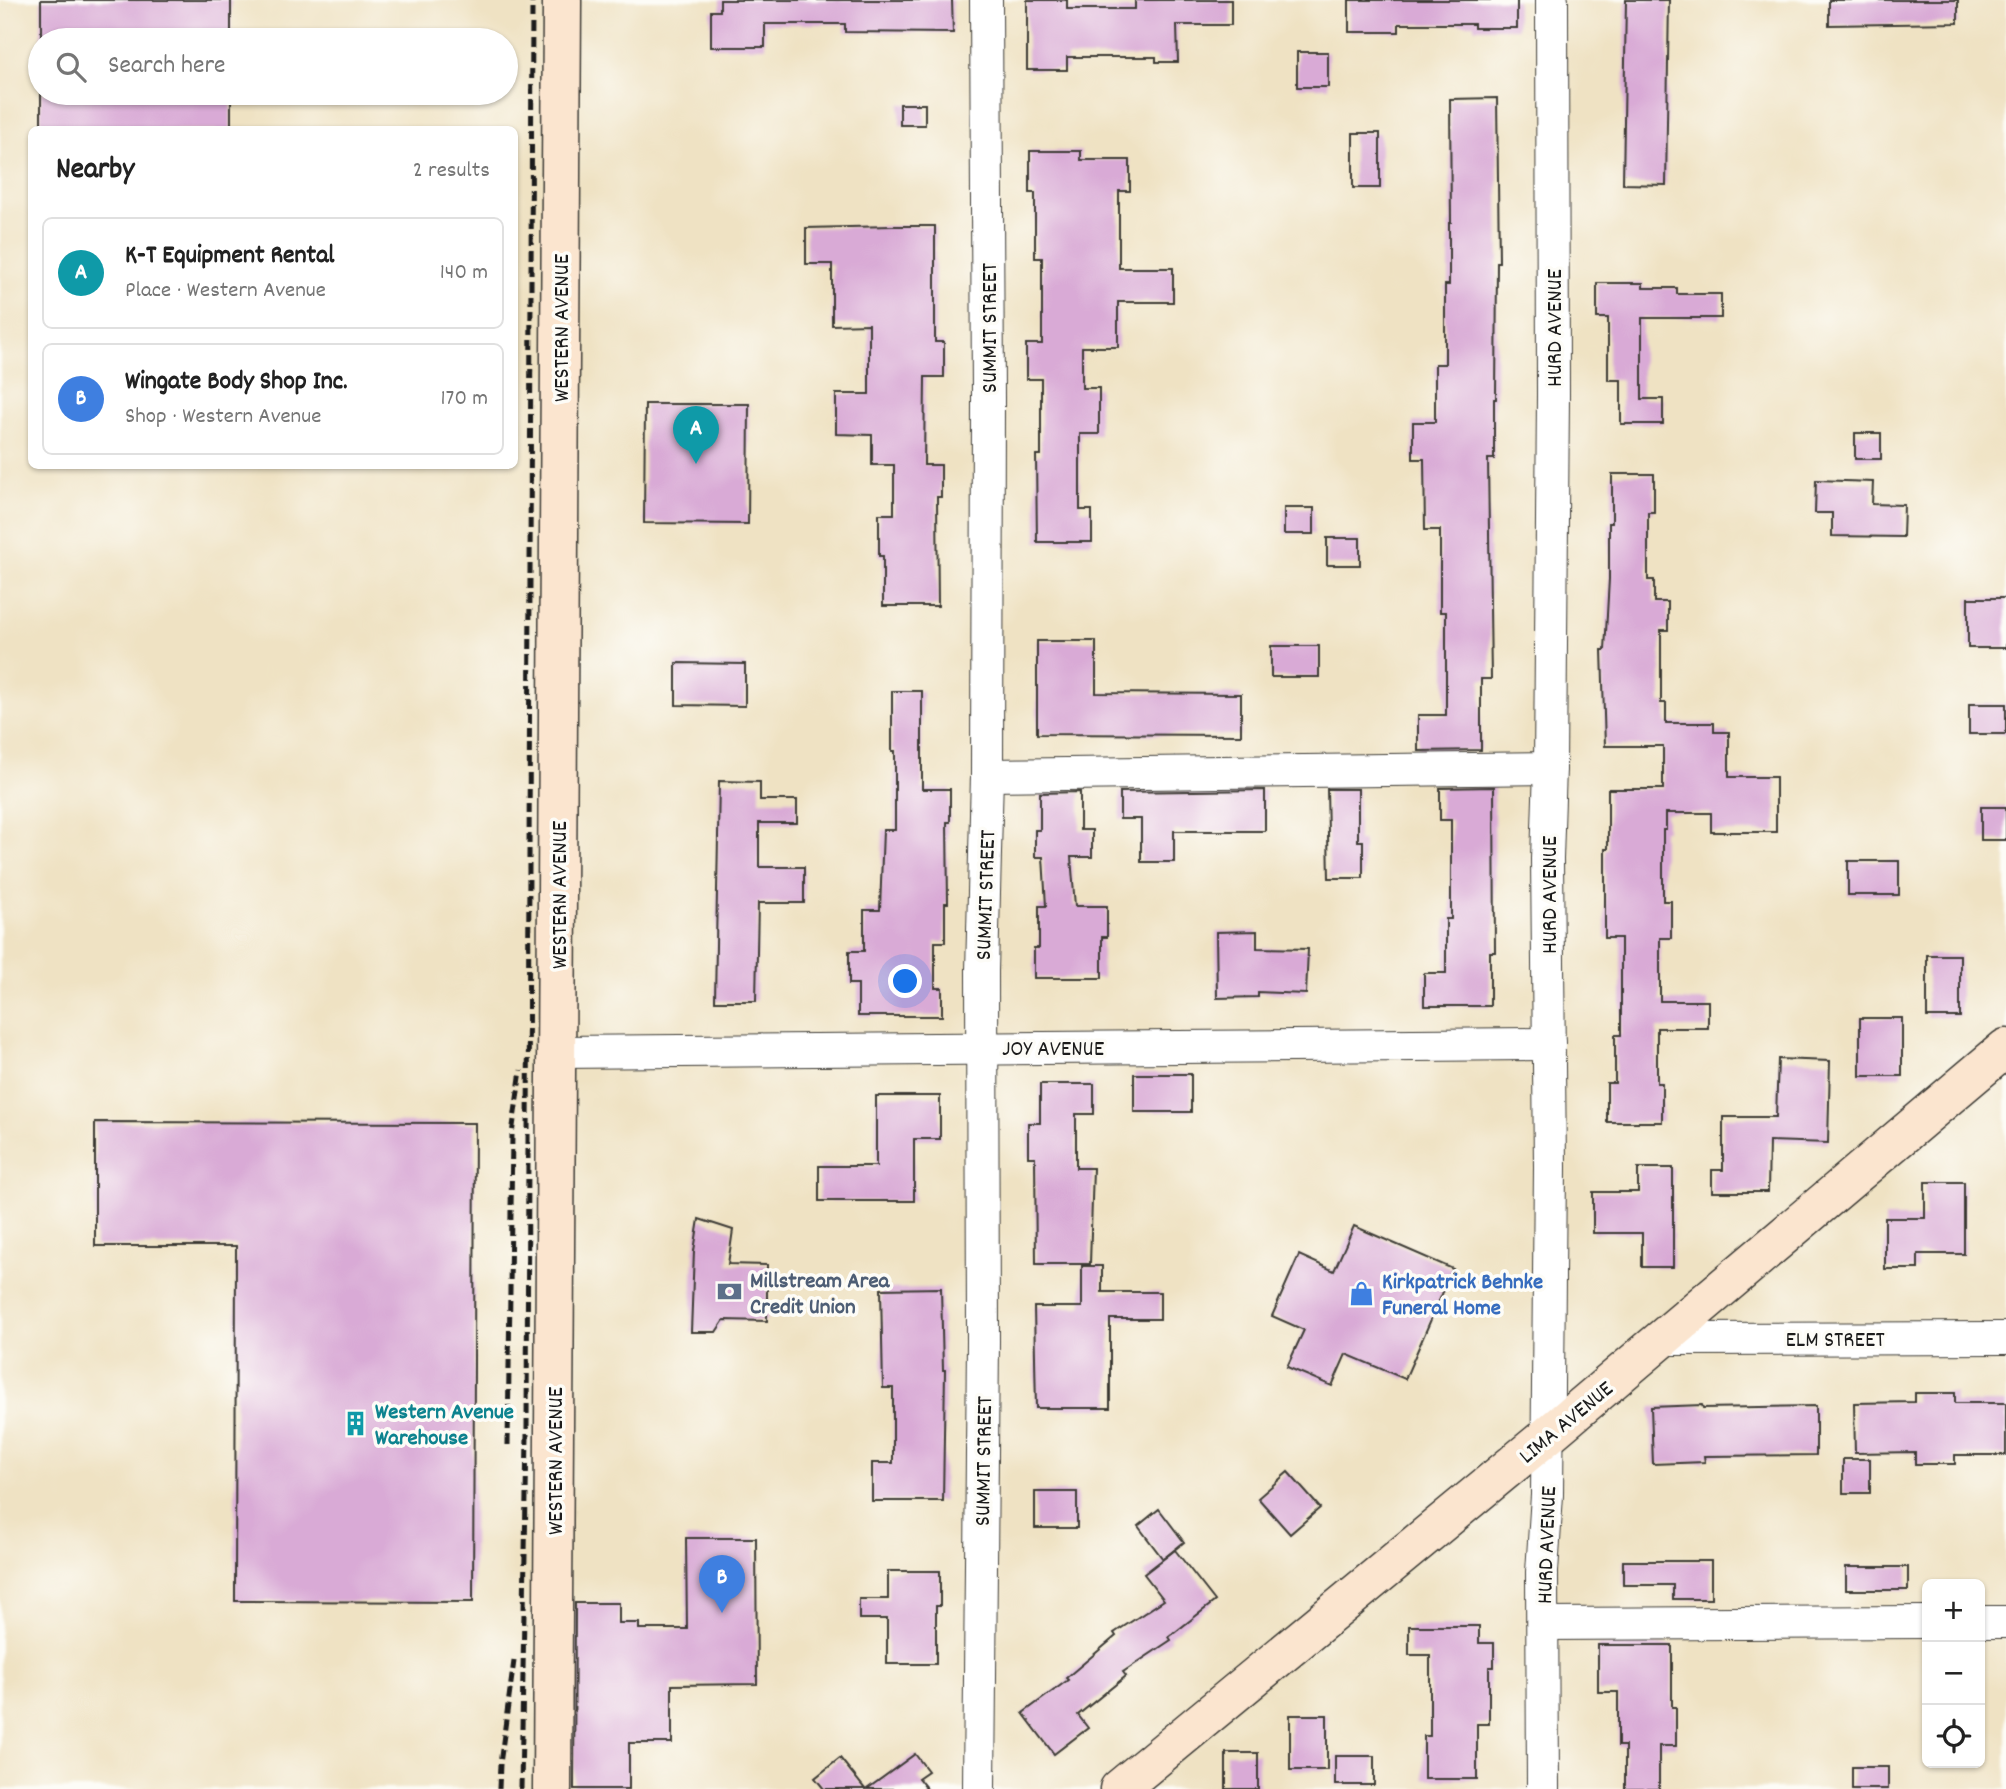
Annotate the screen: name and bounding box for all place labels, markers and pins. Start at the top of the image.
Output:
pin: A [673,406,719,464]
place label: Millstream Area Credit Union [750,1266,891,1325]
place label: Kirkpatrick Behnke Funeral Home [1382,1267,1543,1326]
bank icon: Millstream Area Credit Union [716,1278,744,1306]
shop icon: Kirkpatrick Behnke Funeral Home [1348,1279,1376,1307]
place label: Western Avenue Warehouse [375,1397,514,1456]
building icon: Western Avenue Warehouse [341,1409,369,1437]
pin: B [699,1555,745,1613]

